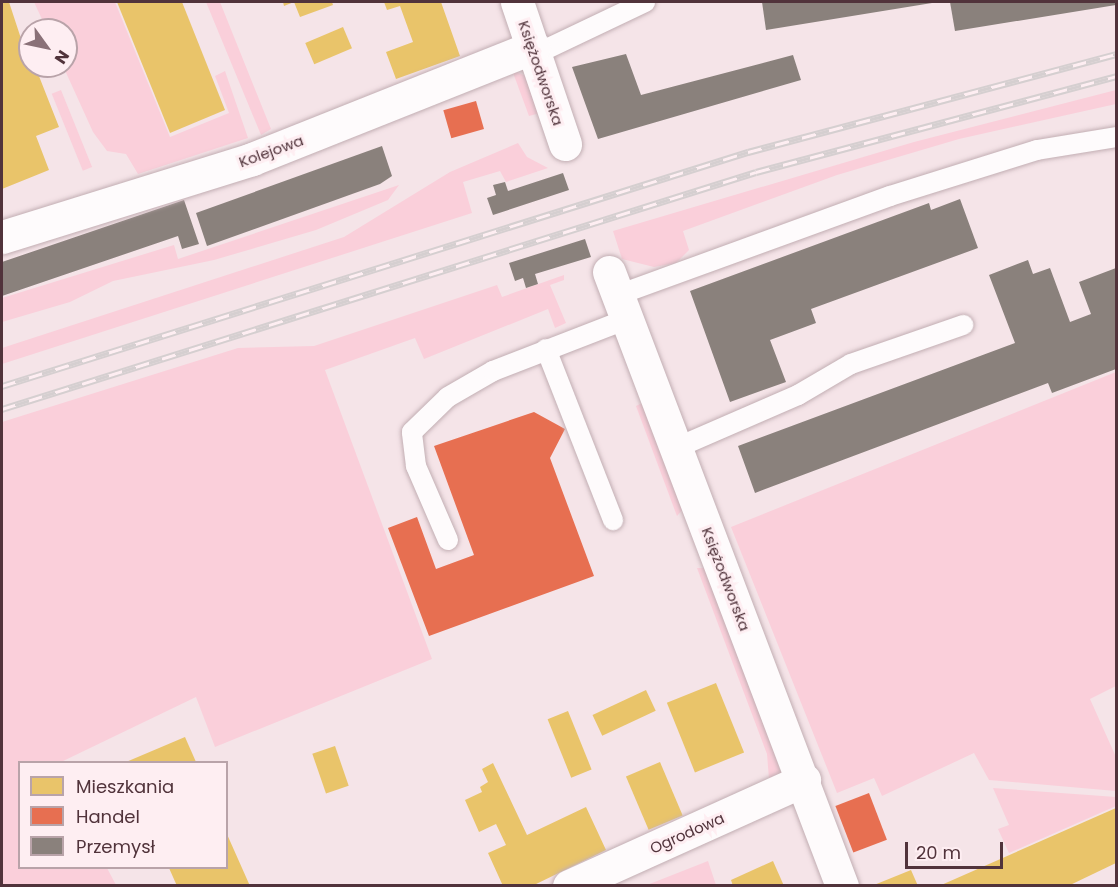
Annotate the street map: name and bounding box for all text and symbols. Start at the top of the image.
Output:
north arrow [18,18,78,78]
street label: Księżodworska [515,18,567,128]
text: N [49,46,75,68]
street label: Kolejowa [236,131,306,171]
street label: Księżodworska [698,525,754,633]
legend [18,761,228,869]
text: Mieszkania [76,774,174,799]
text: Handel [76,804,140,829]
street label: Ogrodowa [647,809,727,857]
scale bar [908,830,1006,868]
text: Przemysł [76,834,155,859]
text: 20 m [916,840,961,865]

